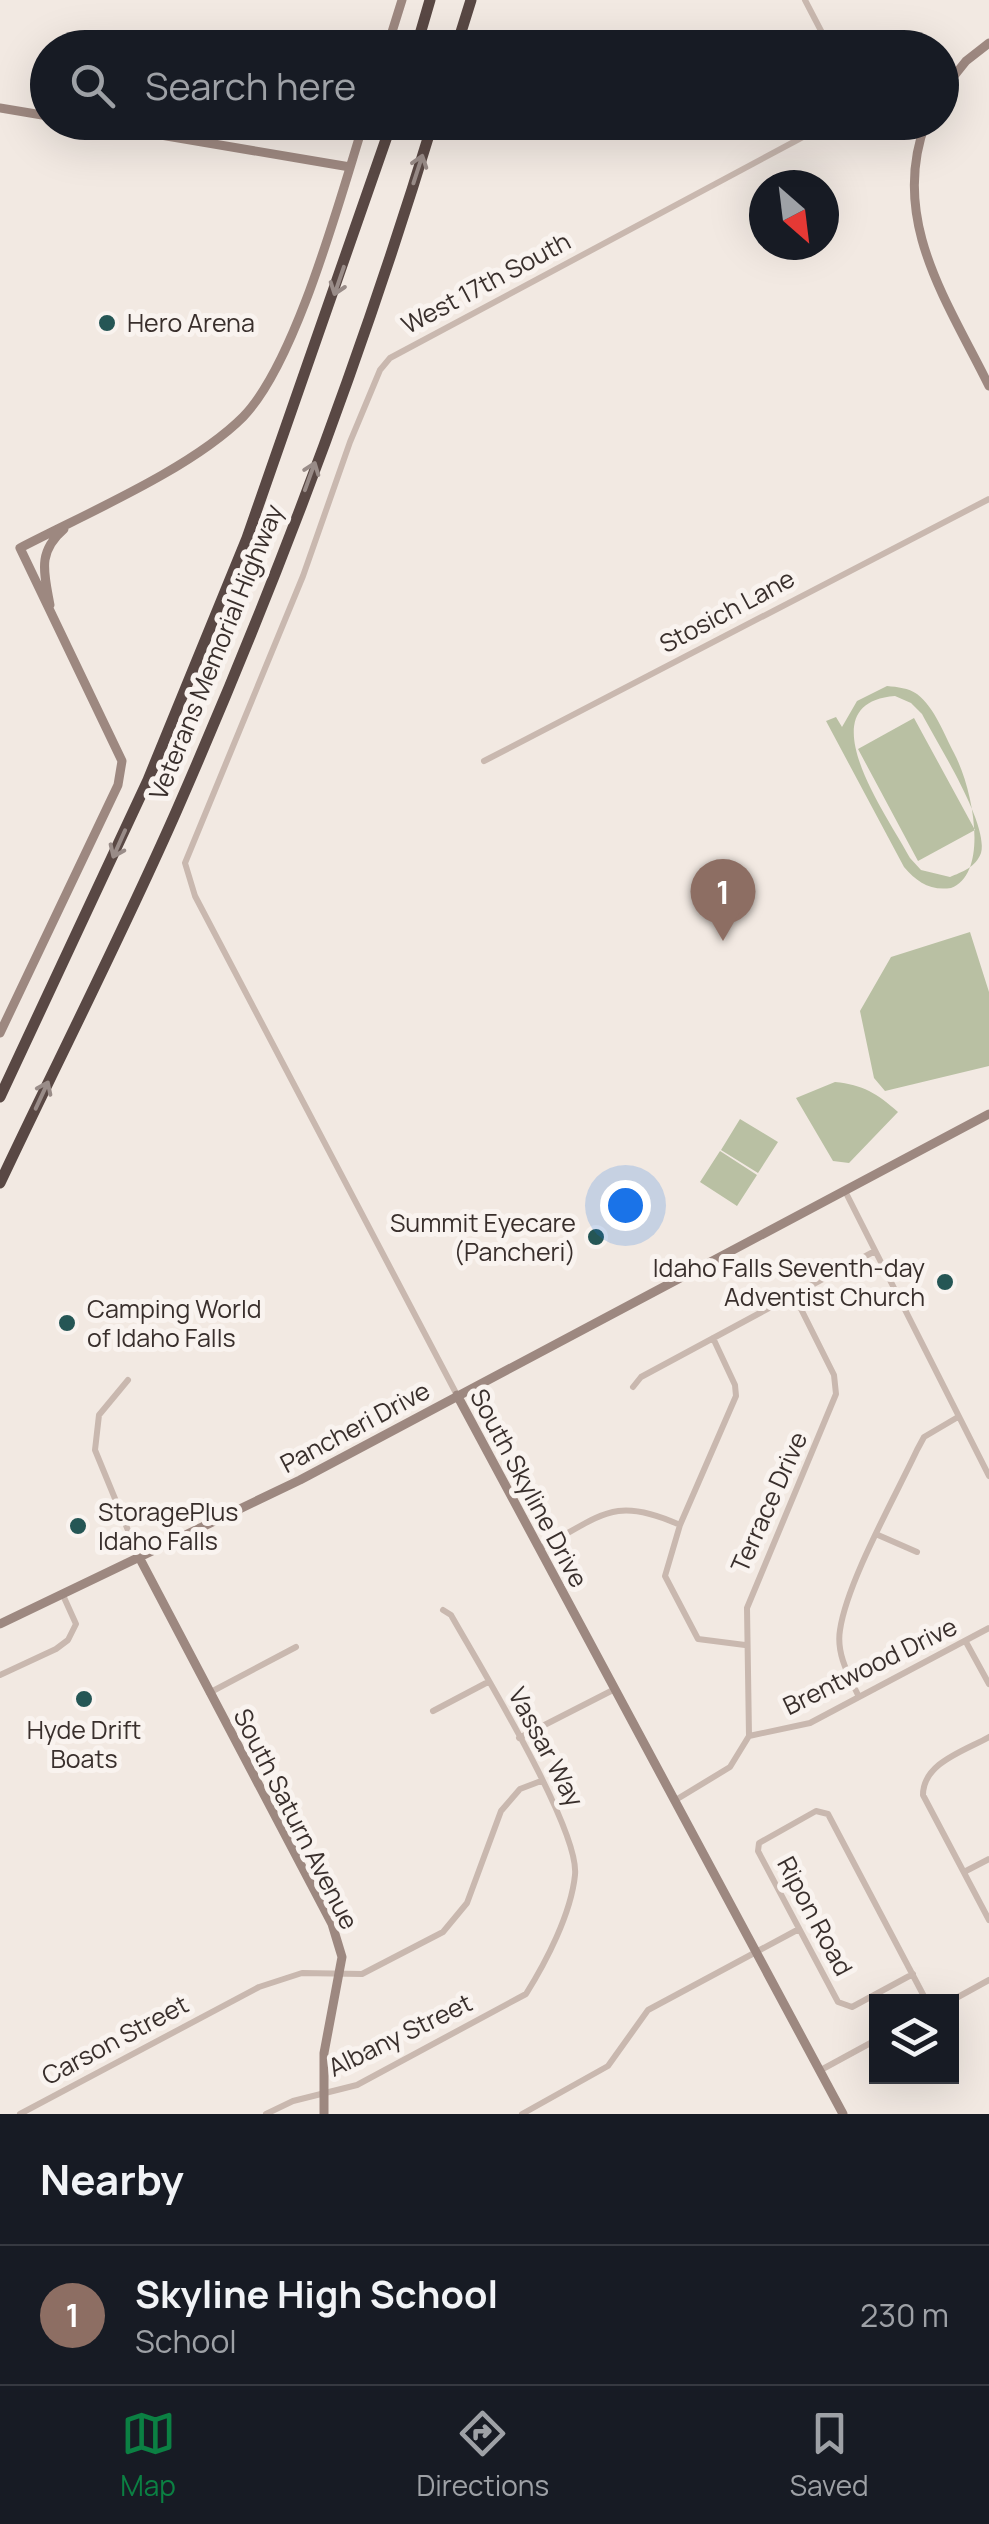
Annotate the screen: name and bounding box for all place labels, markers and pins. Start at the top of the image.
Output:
place label: Hero Arena [127,305,255,340]
marker: Hero Arena [96,312,118,334]
pin: 1 [690,858,756,941]
place label: Summit Eyecare (Pancheri) [390,1205,576,1269]
marker: Summit Eyecare (Pancheri) [585,1226,607,1248]
place label: Idaho Falls Seventh-day Adventist Church [653,1250,925,1314]
marker: Idaho Falls Seventh-day Adventist Church [934,1271,956,1293]
place label: Camping World of Idaho Falls [87,1291,262,1355]
marker: Camping World of Idaho Falls [56,1312,78,1334]
place label: StoragePlus Idaho Falls [98,1494,238,1558]
marker: StoragePlus Idaho Falls [67,1515,89,1537]
marker: Hyde Drift Boats [73,1688,95,1710]
place label: Hyde Drift Boats [27,1712,141,1776]

